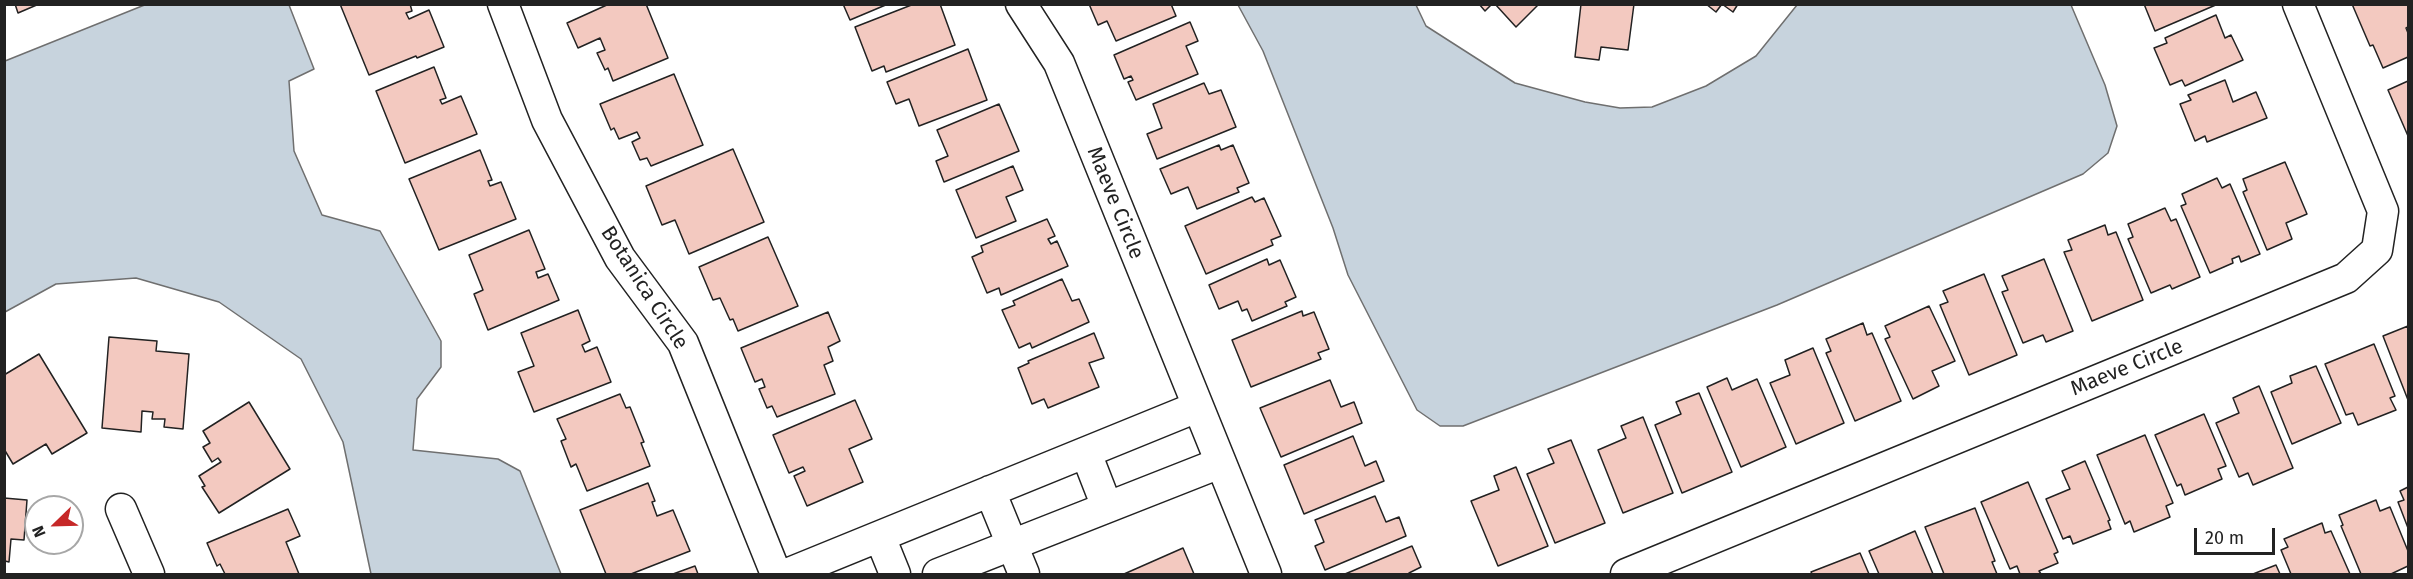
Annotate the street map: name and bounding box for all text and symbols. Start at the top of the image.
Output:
street label: Maeve Circle [1081,143,1149,263]
street label: Botanica Circle [595,222,693,354]
street label: Maeve Circle [2067,334,2187,402]
north arrow [24,495,84,555]
scale bar [2197,516,2278,554]
text: N [28,523,50,540]
text: 20 m [2205,527,2244,549]

